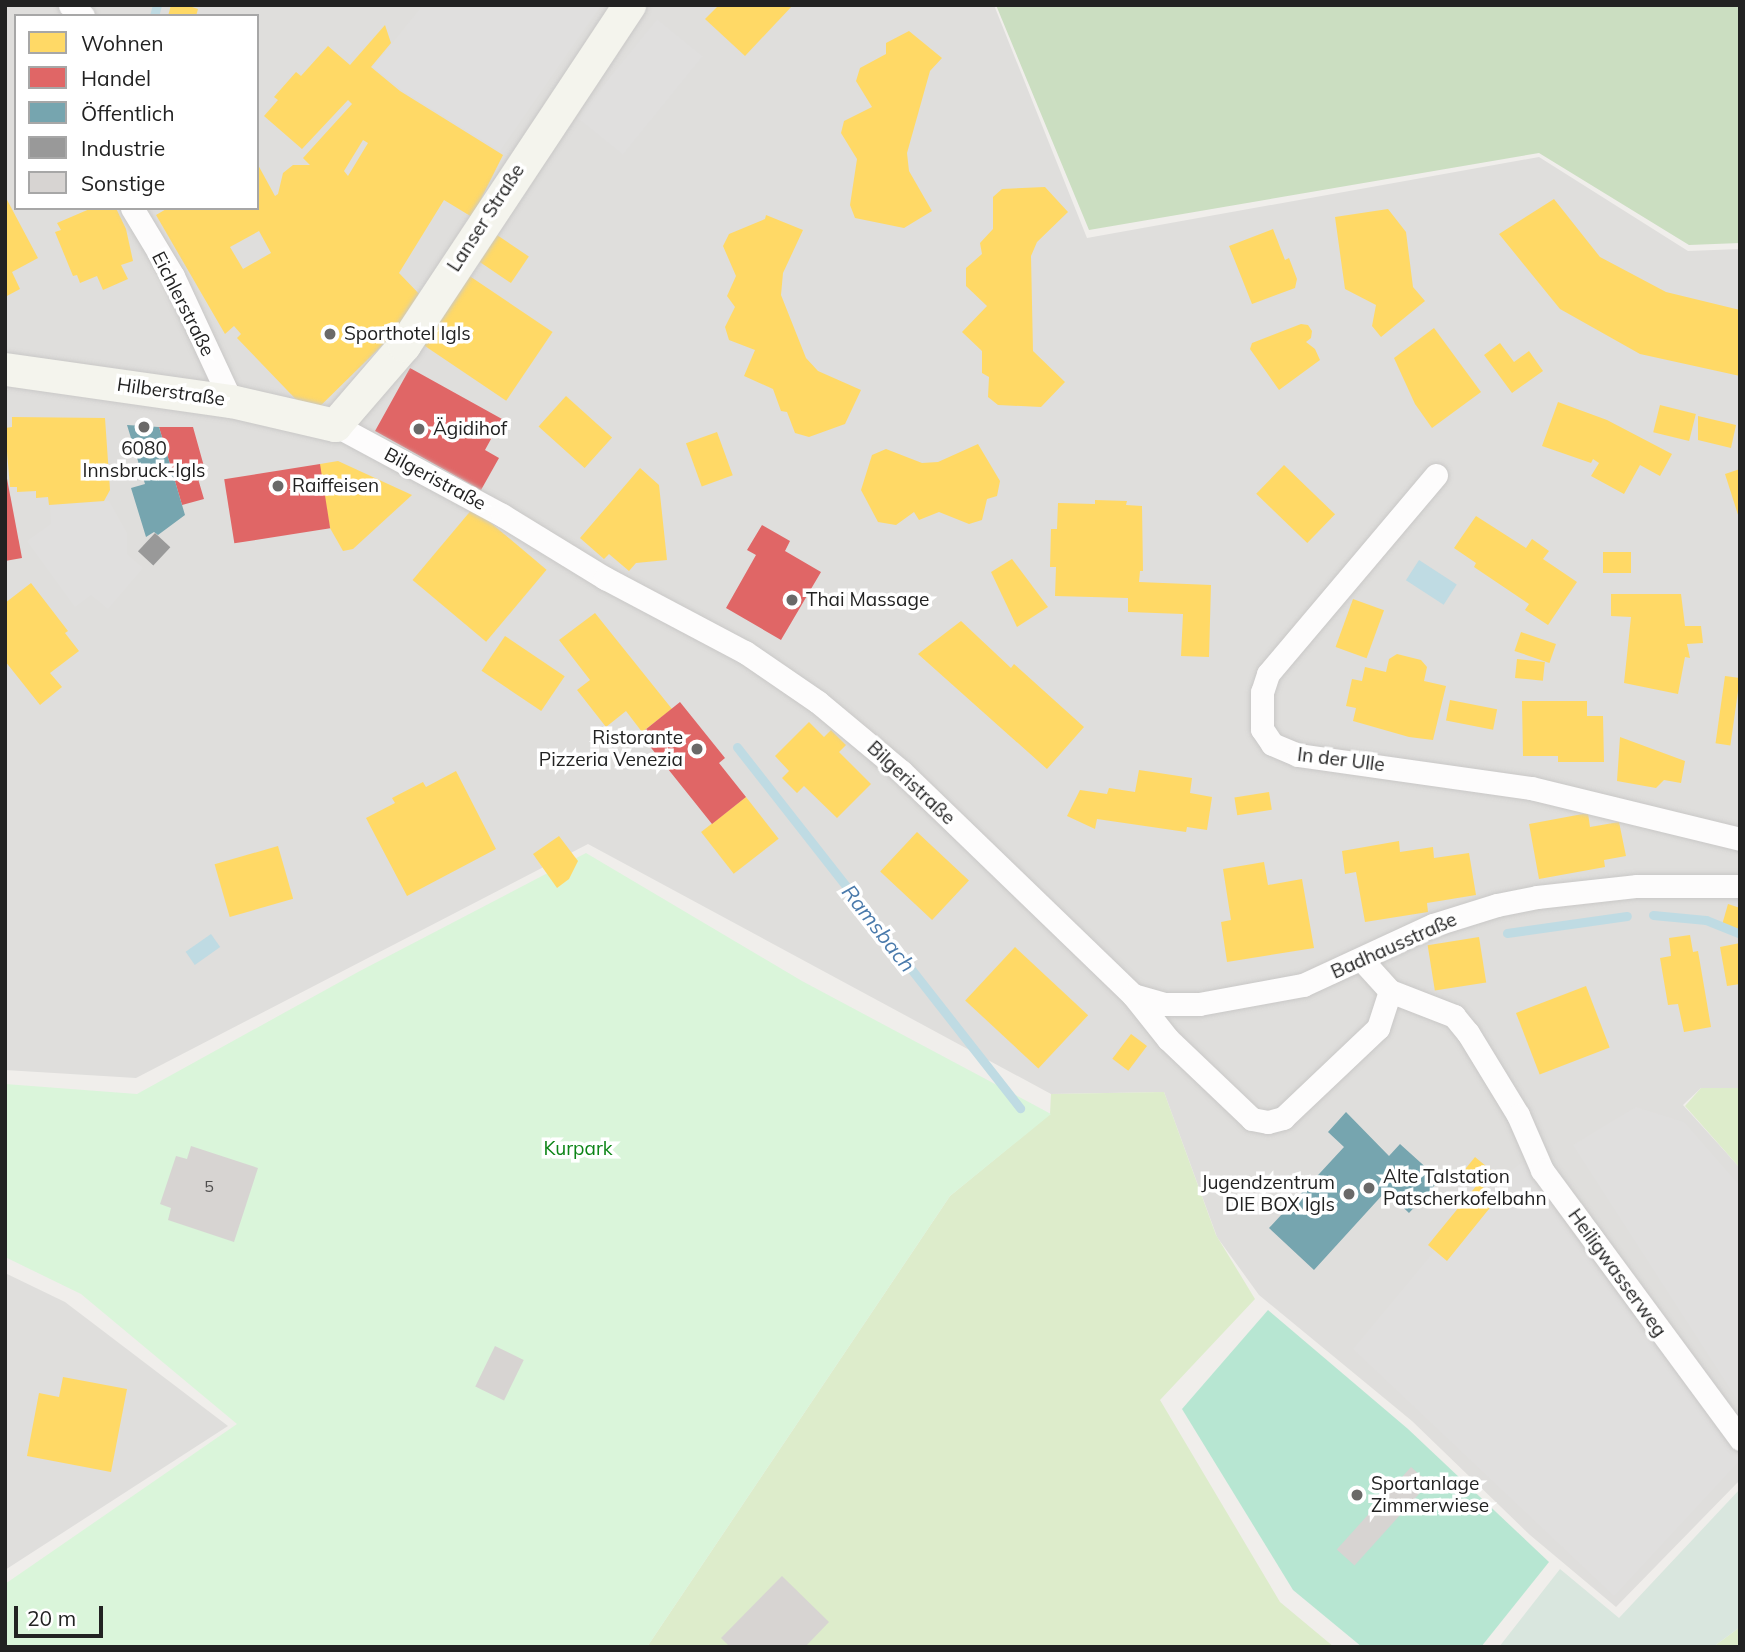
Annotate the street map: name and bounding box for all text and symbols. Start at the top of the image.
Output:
legend [14,14,259,210]
text: Wohnen [81,30,163,56]
text: Handel [81,65,151,91]
text: Öffentlich [81,100,175,126]
text: Industrie [81,135,165,161]
street label: Lanser Straße [443,160,529,276]
text: Sonstige [81,170,165,196]
street label: Eichlerstraße [147,248,219,360]
place label: Sporthotel Igls [344,323,471,345]
marker: Sporthotel Igls [322,326,338,342]
street label: Hilberstraße [116,373,226,411]
place label: Ägidihof [433,418,507,440]
marker: 6080 Innsbruck-Igls [136,419,152,435]
marker: Ägidihof [411,421,427,437]
place label: 6080 Innsbruck-Igls [83,438,205,482]
street label: Bilgeristraße [380,443,490,515]
place label: Raiffeisen [292,475,379,497]
marker: Raiffeisen [270,478,286,494]
place label: Thai Massage [806,589,929,611]
marker: Thai Massage [784,592,800,608]
place label: Ristorante Pizzeria Venezia [539,727,683,771]
street label: Bilgeristraße [862,737,960,829]
marker: Ristorante Pizzeria Venezia [689,741,705,757]
street label: In der Ulle [1296,743,1386,777]
water label: Ramsbach [837,879,921,977]
street label: Badhausstraße [1328,908,1460,984]
park label: Kurpark [543,1138,613,1160]
place label: Alte Talstation Patscherkofelbahn [1383,1166,1547,1210]
place label: Jugendzentrum DIE BOX Igls [1201,1172,1335,1216]
house number: 5 [204,1176,214,1196]
marker: Alte Talstation Patscherkofelbahn [1361,1180,1377,1196]
marker: Jugendzentrum DIE BOX Igls [1341,1186,1357,1202]
street label: Heiligwasserweg [1563,1205,1671,1341]
place label: Sportanlage Zimmerwiese [1371,1473,1489,1517]
marker: Sportanlage Zimmerwiese [1349,1487,1365,1503]
scale bar [18,1592,107,1636]
text: 20 m [27,1605,76,1631]

